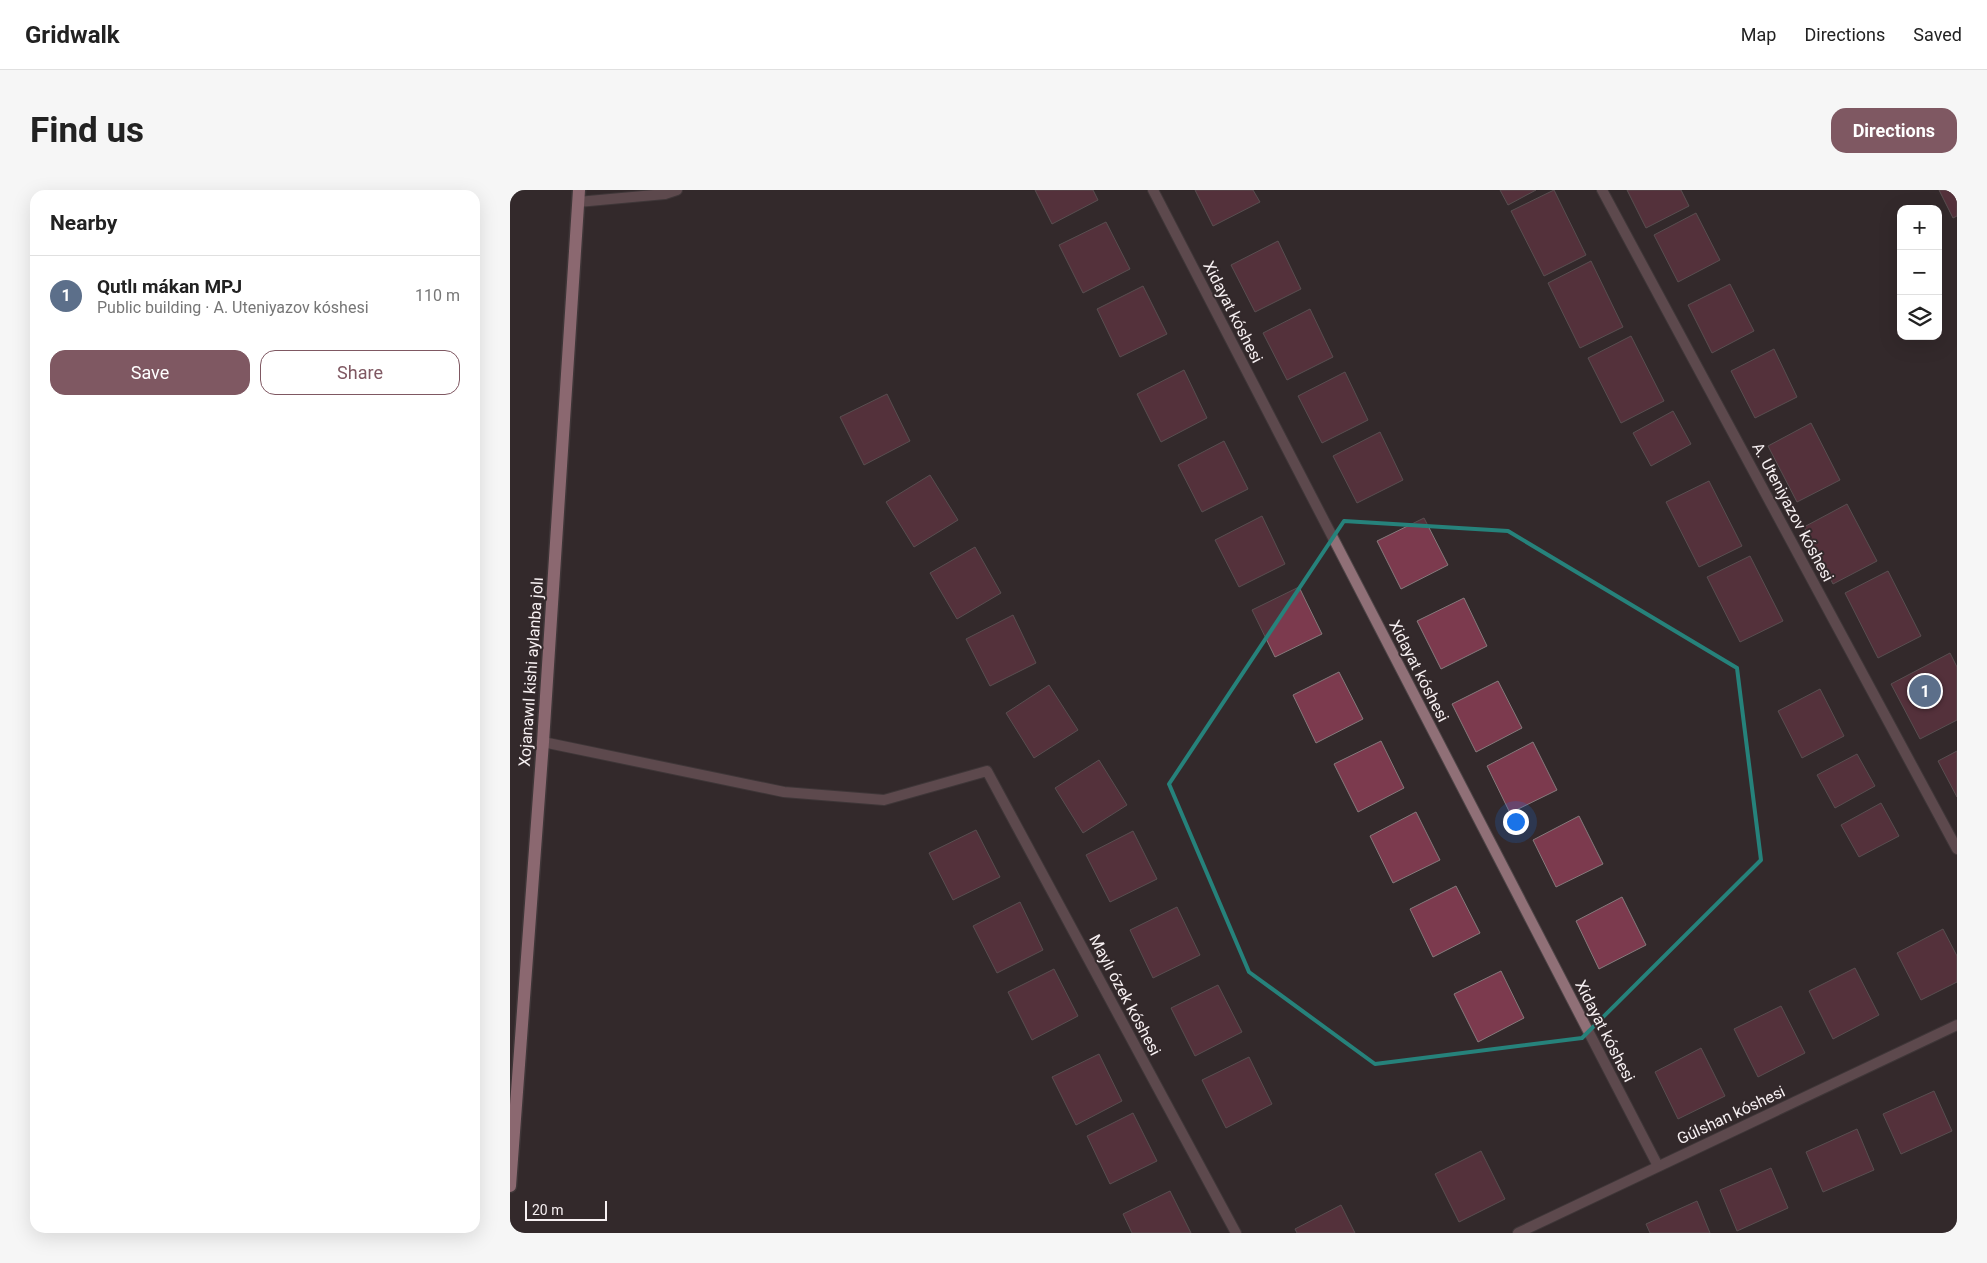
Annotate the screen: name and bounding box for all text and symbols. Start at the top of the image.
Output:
text: Gridwalk [25,21,120,49]
text: Map [1741,24,1776,45]
text: Directions [1804,24,1885,45]
text: Saved [1913,24,1962,45]
button: Directions [1831,108,1957,153]
text: Find us [30,110,144,151]
map controls [1897,205,1942,340]
button: + [1897,205,1942,250]
text: Nearby [50,211,117,235]
button: − [1897,250,1942,295]
street label: Xidayat kóshesi [1199,258,1267,366]
text: Qutlı mákan MPJ [97,275,242,298]
text: 1 [61,286,71,305]
text: 110 m [415,286,460,305]
button: layers [1897,295,1942,340]
text: Public building · A. Uteniyazov kóshesi [97,298,369,317]
button: Save [50,350,250,395]
button: Share [260,350,460,395]
street label: A. Uteniyazov kóshesi [1748,439,1838,585]
street label: Xojanawıl kishi aylanba jolı [515,577,547,767]
street label: Xidayat kóshesi [1385,617,1453,725]
pin: 1 [1909,672,1941,710]
your location [1503,809,1529,835]
street label: Maylı ózek kóshesi [1085,931,1165,1059]
street label: Xidayat kóshesi [1571,977,1639,1085]
street label: Gúlshan kóshesi [1674,1082,1788,1148]
scale bar [525,1198,608,1221]
text: 20 m [532,1202,564,1218]

